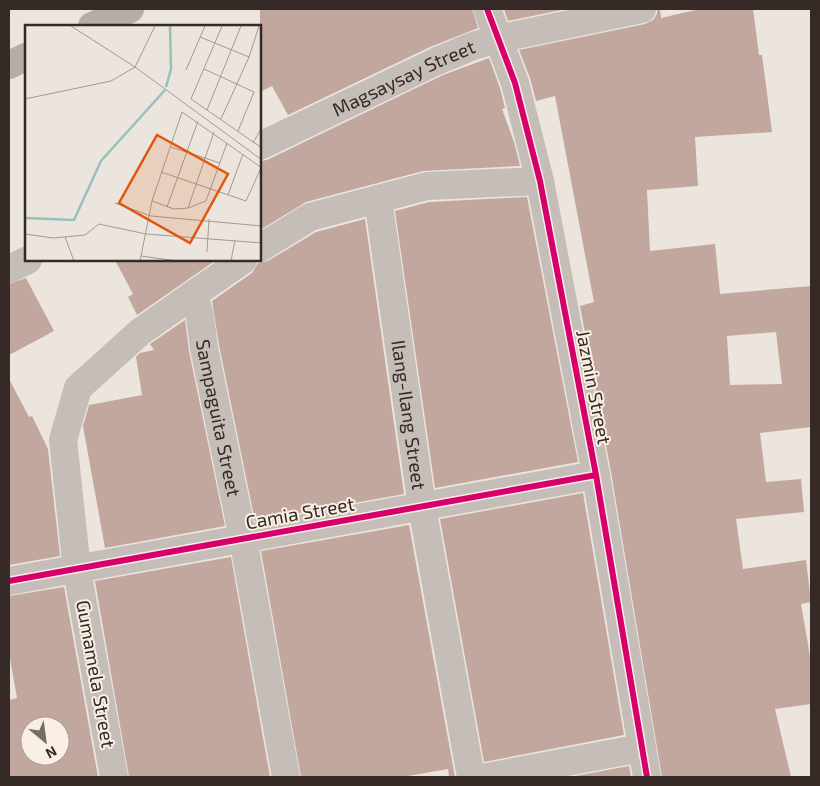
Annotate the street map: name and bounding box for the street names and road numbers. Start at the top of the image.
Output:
street label: Magsaysay Street [328,35,478,121]
street label: Jazmin Street [572,328,617,446]
street label: Sampaguita Street [192,338,246,499]
street label: Ilang-Ilang Street [387,338,431,491]
street label: Camia Street [244,492,356,533]
street label: Gumamela Street [72,598,121,750]

